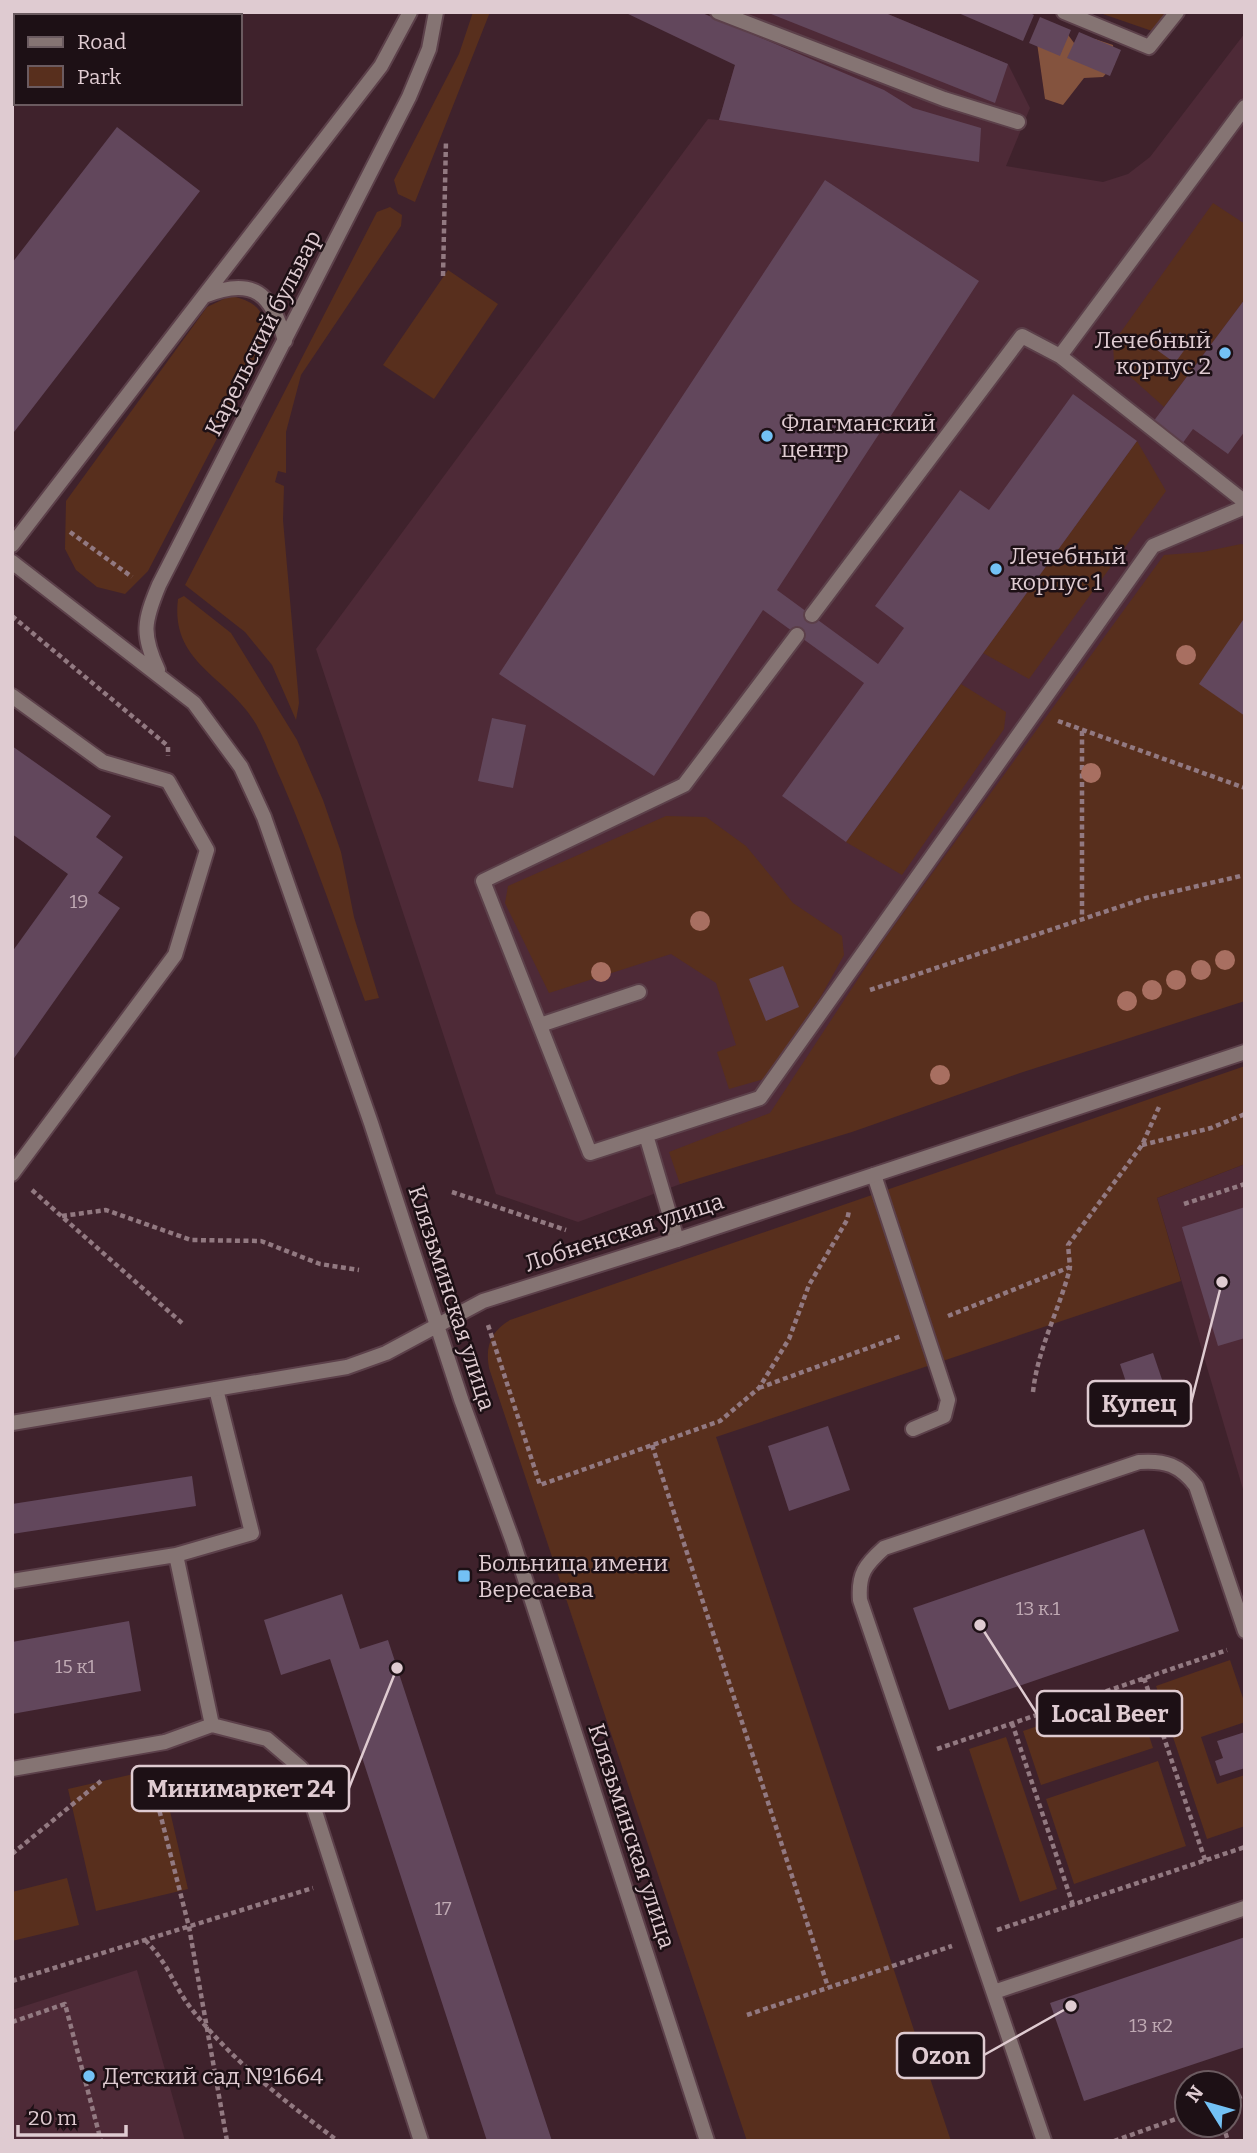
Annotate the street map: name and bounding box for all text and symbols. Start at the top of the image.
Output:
legend [14,14,242,105]
text: Road [77,29,126,55]
text: Park [77,64,121,90]
street label: Карельский бульвар [199,225,327,441]
place label: Лечебный корпус 2 [1095,326,1211,380]
marker: Лечебный корпус 2 [1217,345,1233,361]
place label: Флагманский центр [781,409,936,463]
marker: Флагманский центр [759,428,775,444]
place label: Лечебный корпус 1 [1010,542,1126,596]
marker: Лечебный корпус 1 [988,561,1004,577]
house number: 19 [70,890,88,913]
street label: Клязьминская улица [402,1182,502,1414]
street label: Лобненская улица [521,1186,727,1277]
callout: Купец [1088,1381,1191,1426]
text: Купец [1102,1390,1176,1418]
place label: Больница имени Вересаева [478,1549,668,1603]
marker: Больница имени Вересаева [456,1568,472,1584]
house number: 13 к.1 [1016,1597,1061,1620]
house number: 15 к1 [55,1655,96,1678]
callout: Local Beer [1037,1691,1182,1736]
text: Local Beer [1051,1700,1169,1728]
street label: Клязьминская улица [582,1720,682,1952]
callout: Минимаркет 24 [132,1766,349,1811]
text: Минимаркет 24 [147,1775,335,1803]
house number: 17 [434,1897,452,1920]
house number: 13 к2 [1129,2014,1173,2037]
callout: Ozon [897,2033,984,2078]
text: Ozon [912,2042,971,2070]
place label: Детский сад №1664 [103,2062,324,2090]
marker: Детский сад №1664 [81,2068,97,2084]
north arrow [1173,2069,1243,2139]
text: N [1181,2081,1209,2107]
scale bar [18,2094,126,2138]
text: 20 m [28,2105,77,2131]

